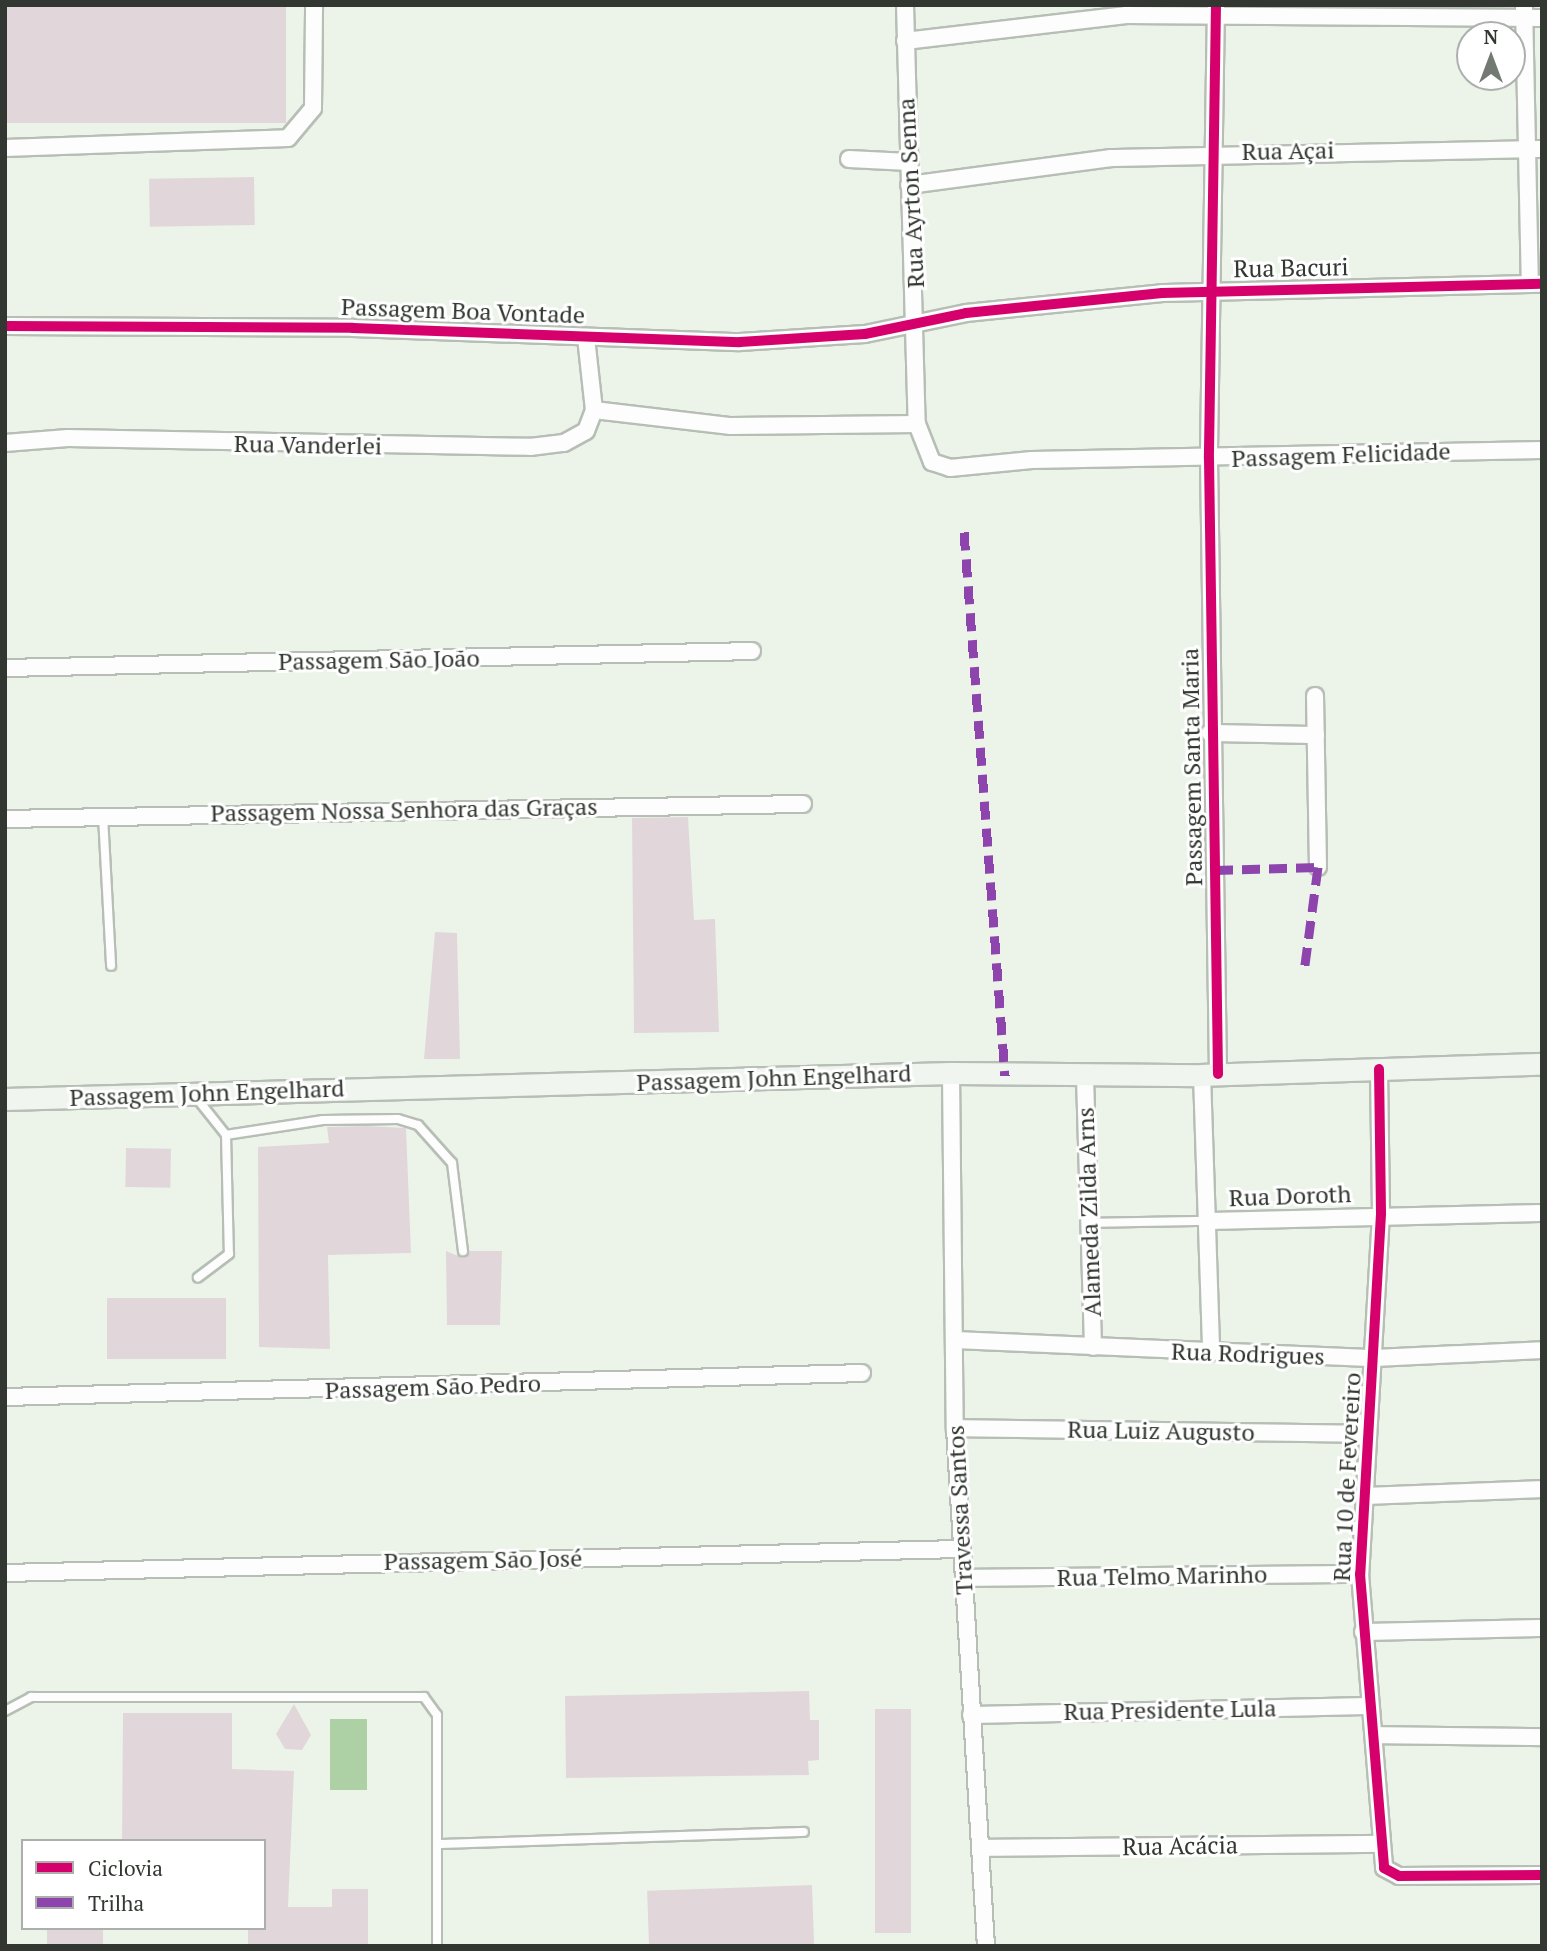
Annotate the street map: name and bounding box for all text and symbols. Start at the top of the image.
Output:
north arrow [1456,21,1526,91]
text: N [1484,24,1498,49]
street label: Rua Ayrton Senna [892,97,930,289]
street label: Rua Açai [1241,136,1335,166]
street label: Rua Bacuri [1233,253,1349,283]
street label: Passagem Boa Vontade [340,292,586,330]
street label: Rua Vanderlei [233,429,383,461]
street label: Passagem Felicidade [1231,437,1451,473]
street label: Passagem São João [278,644,480,676]
street label: Passagem Santa Maria [1176,648,1208,886]
street label: Passagem Nossa Senhora das Graças [210,792,598,828]
street label: Passagem John Engelhard [636,1059,912,1097]
street label: Passagem John Engelhard [69,1074,345,1112]
street label: Alameda Zilda Arns [1071,1106,1107,1318]
street label: Rua Doroth [1228,1179,1352,1213]
street label: Rua Rodrigues [1171,1337,1325,1371]
street label: Passagem São Pedro [325,1369,541,1405]
street label: Rua 10 de Fevereiro [1327,1372,1367,1582]
street label: Rua Luiz Augusto [1067,1415,1255,1447]
street label: Travessa Santos [941,1424,979,1596]
street label: Passagem São José [383,1544,583,1576]
street label: Rua Telmo Marinho [1057,1560,1267,1592]
street label: Rua Presidente Lula [1063,1694,1277,1726]
street label: Rua Acácia [1122,1831,1238,1861]
legend [21,1839,266,1930]
text: Ciclovia [88,1854,163,1882]
text: Trilha [88,1889,144,1917]

